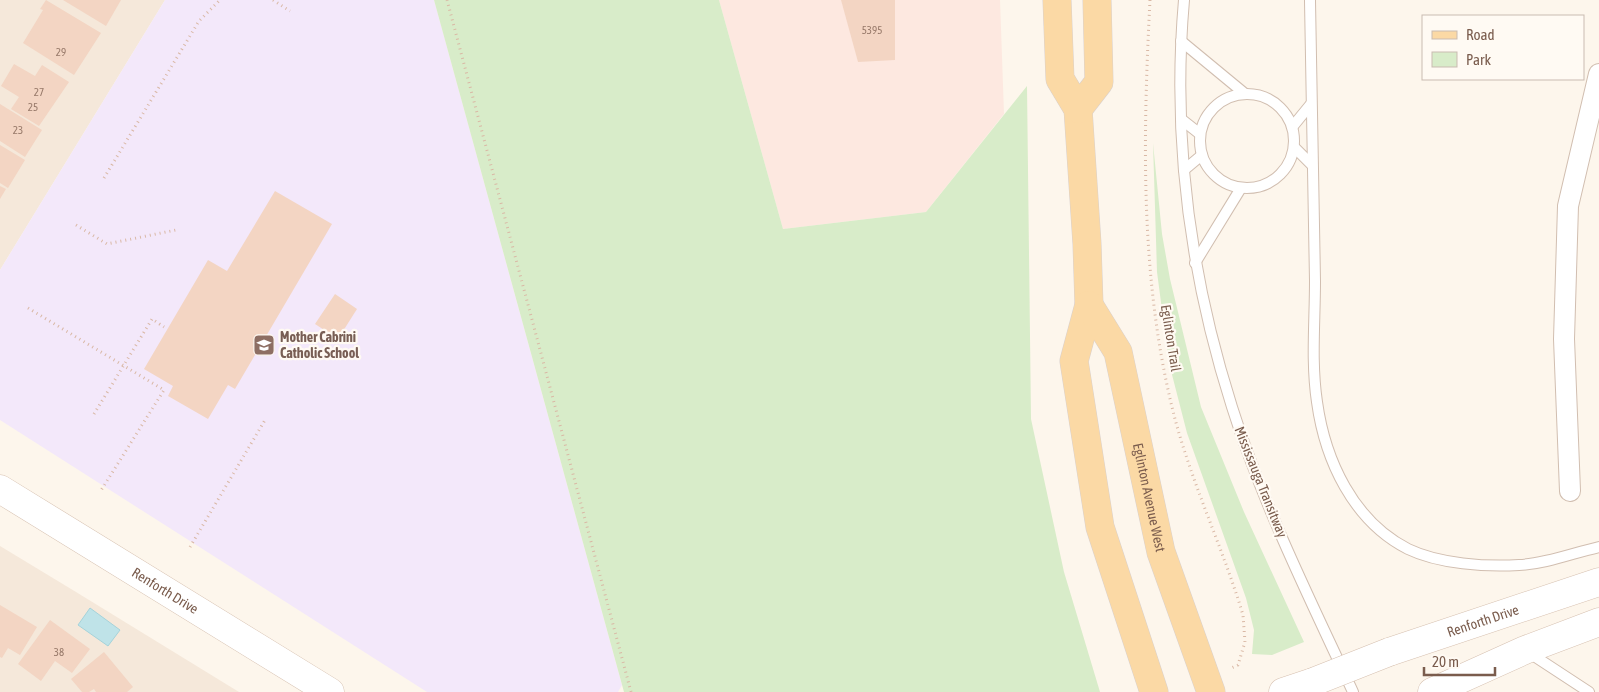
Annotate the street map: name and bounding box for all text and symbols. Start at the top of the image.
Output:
legend [1422,15,1584,80]
house number: 5395 [862,24,882,36]
text: Road [1466,26,1495,43]
house number: 29 [56,46,66,58]
text: Park [1466,51,1491,68]
house number: 27 [34,86,44,98]
house number: 25 [28,101,38,113]
house number: 23 [13,124,23,136]
street label: Eglinton Trail [1158,303,1184,373]
place label: Mother Cabrini Catholic School [280,329,359,361]
school or university icon: Mother Cabrini Catholic School [252,333,276,357]
street label: Mississauga Transitway [1231,424,1291,540]
street label: Eglinton Avenue West [1130,442,1169,553]
street label: Renforth Drive [129,564,201,617]
street label: Renforth Drive [1445,601,1521,640]
scale bar [1424,644,1495,676]
house number: 38 [54,646,64,658]
text: 20 m [1432,653,1459,670]

